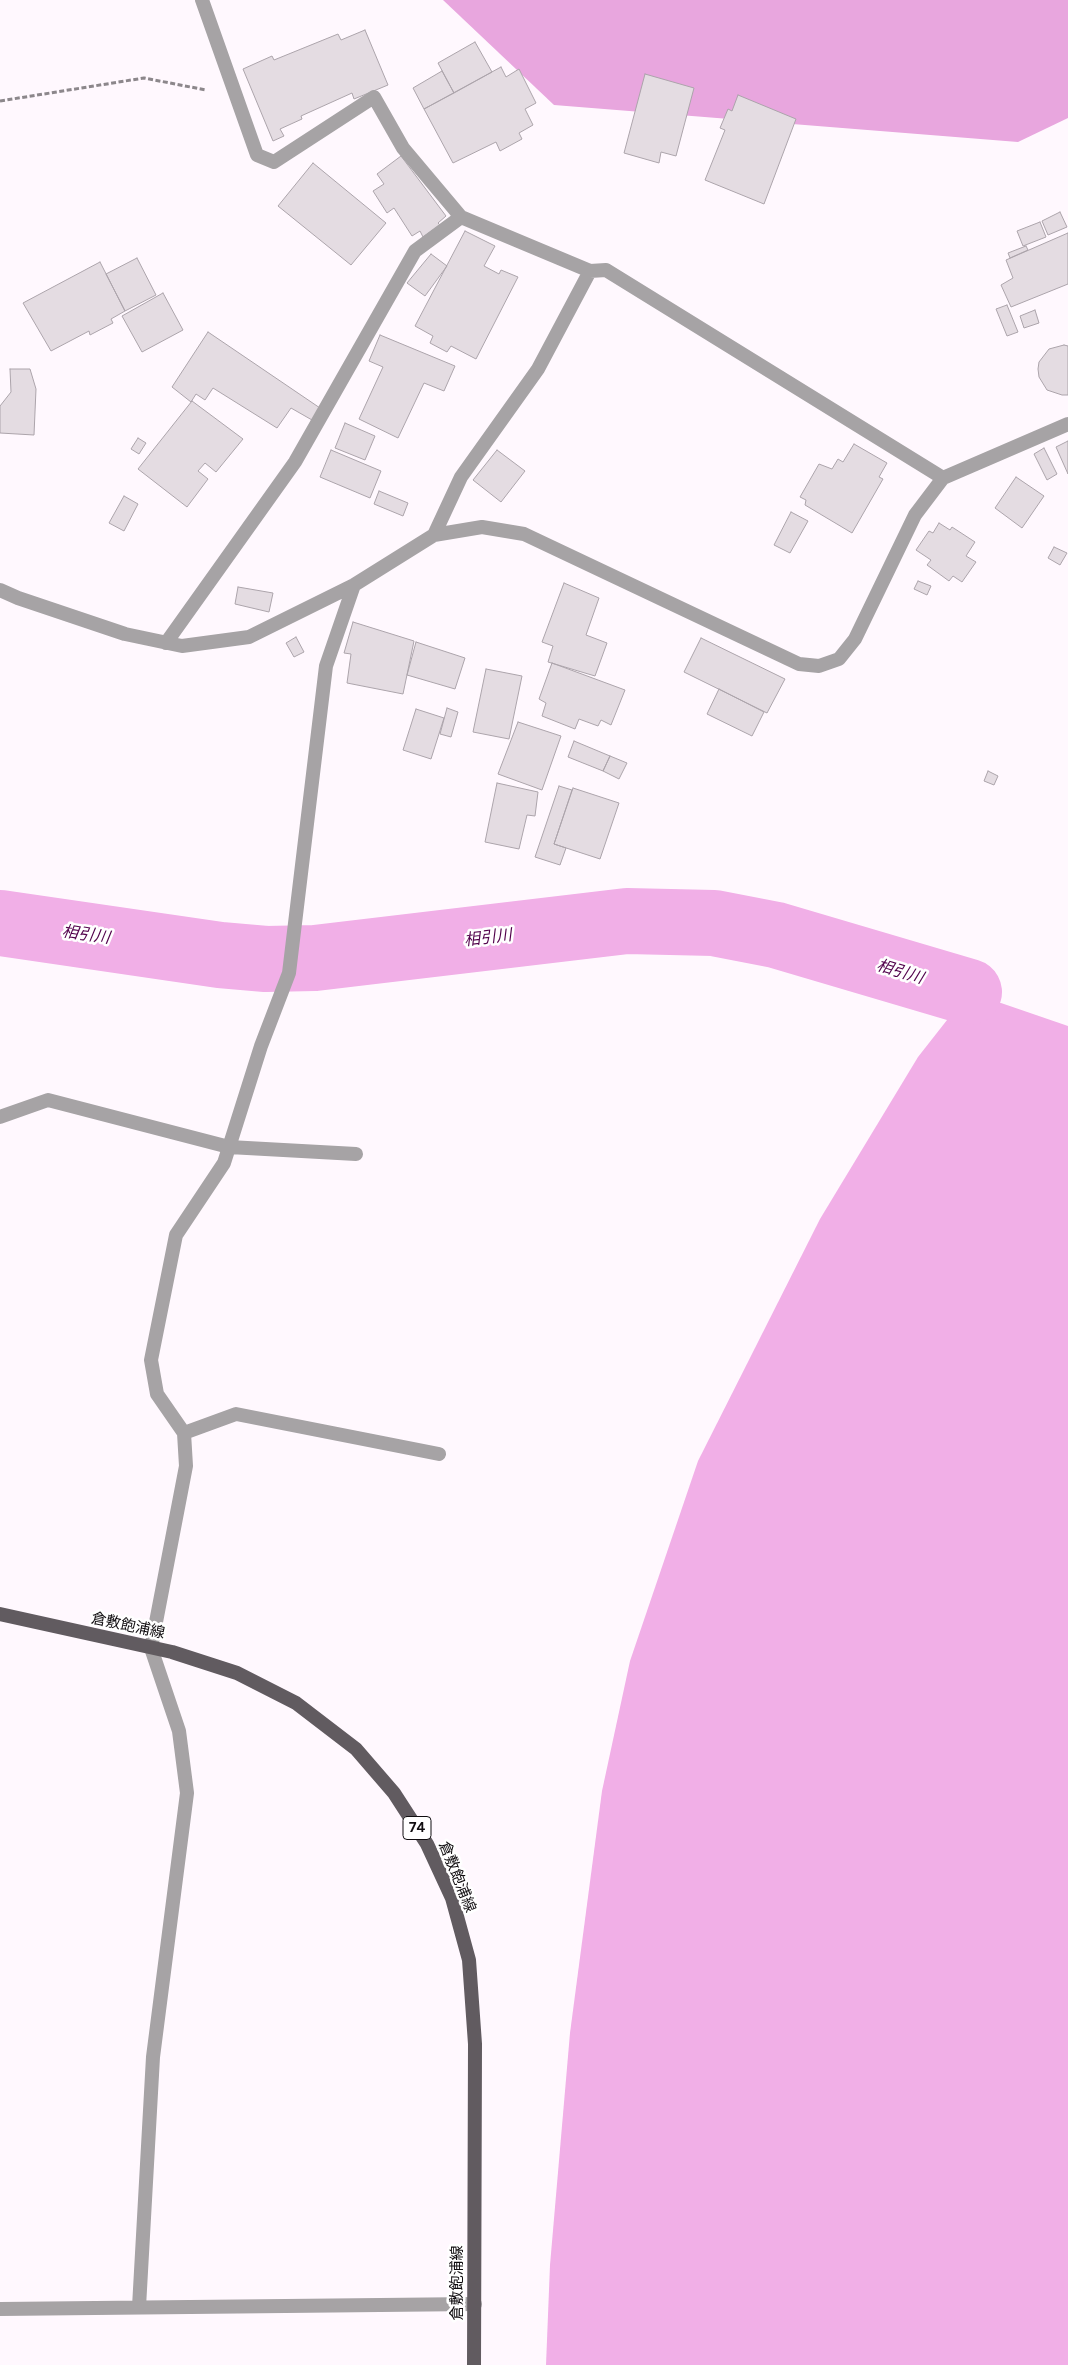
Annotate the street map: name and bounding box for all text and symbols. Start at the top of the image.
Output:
water label: 相引川 [61,922,111,948]
water label: 相引川 [463,926,513,950]
water label: 相引川 [874,956,926,988]
street label: 倉敷飽浦線 [89,1609,167,1643]
road number: 74 [403,1816,431,1840]
street label: 倉敷飽浦線 [435,1839,479,1915]
street label: 倉敷飽浦線 [449,2246,467,2320]

